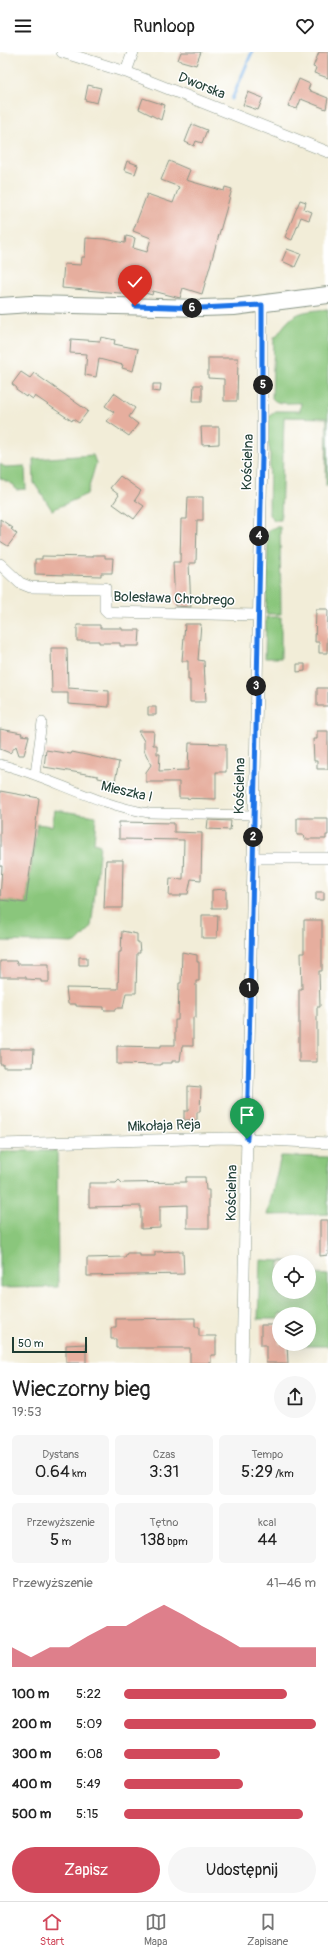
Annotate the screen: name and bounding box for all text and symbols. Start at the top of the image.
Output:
icon: menu [12,15,34,37]
text: Runloop [133,15,195,38]
icon: heart [294,15,316,37]
street label: Dworska [176,68,228,103]
pin [118,265,152,306]
icon: check [124,271,146,293]
pin: 6 [182,298,202,318]
text: 6 [189,301,195,314]
pin: 5 [253,375,273,395]
text: 5 [260,378,266,391]
street label: Kościelna [238,433,257,491]
pin: 4 [249,526,269,546]
text: 4 [256,529,262,542]
street label: Bolesława Chrobrego [113,588,235,609]
pin: 3 [246,676,266,696]
text: 3 [253,679,259,692]
street label: Kościelna [231,758,248,814]
street label: Mieszka I [99,777,154,806]
pin: 2 [243,827,263,847]
text: 2 [250,830,256,843]
pin: 1 [239,978,259,998]
text: 1 [247,981,251,994]
pin [230,1098,264,1139]
icon: arrive [236,1104,258,1126]
street label: Mikołaja Reja [127,1116,201,1135]
street label: Kościelna [223,1165,240,1221]
map controls [272,1255,316,1351]
button: locate [272,1255,316,1299]
button: layers [272,1307,316,1351]
scale bar [12,1335,87,1354]
text: 50 m [18,1337,44,1350]
text: Wieczorny bieg [12,1375,151,1403]
button: share [274,1376,316,1418]
text: 19:53 [12,1404,42,1420]
text: Dystans [42,1448,79,1461]
text: Czas [153,1448,175,1461]
text: Tempo [252,1448,283,1461]
text: 0.64 [35,1461,70,1482]
text: 3:31 [149,1461,179,1482]
text: 5:29 [241,1461,273,1482]
text: km [70,1467,87,1480]
text: /km [273,1467,294,1480]
text: Przewyższenie [27,1516,95,1529]
text: Tętno [150,1516,178,1529]
text: kcal [258,1516,276,1529]
text: 5 [50,1529,59,1550]
text: 138 [140,1529,165,1550]
text: 44 [257,1529,277,1550]
text: m [59,1535,71,1548]
text: bpm [165,1535,188,1548]
text: Przewyższenie [12,1575,93,1591]
text: 41–46 m [266,1575,316,1591]
text: 100 m [12,1686,49,1702]
text: 5:22 [76,1686,101,1702]
text: 200 m [12,1716,51,1732]
text: 5:09 [76,1716,102,1732]
text: 300 m [12,1746,51,1762]
text: 6:08 [76,1746,102,1762]
text: 400 m [12,1776,52,1792]
text: 5:49 [76,1776,101,1792]
text: 500 m [12,1806,51,1822]
text: 5:15 [76,1806,99,1822]
button: Zapisz [12,1847,160,1893]
button: Udostępnij [168,1847,316,1893]
tab: Start [40,1911,64,1948]
tab: Mapa [144,1911,167,1948]
tab: Zapisane [247,1911,288,1948]

